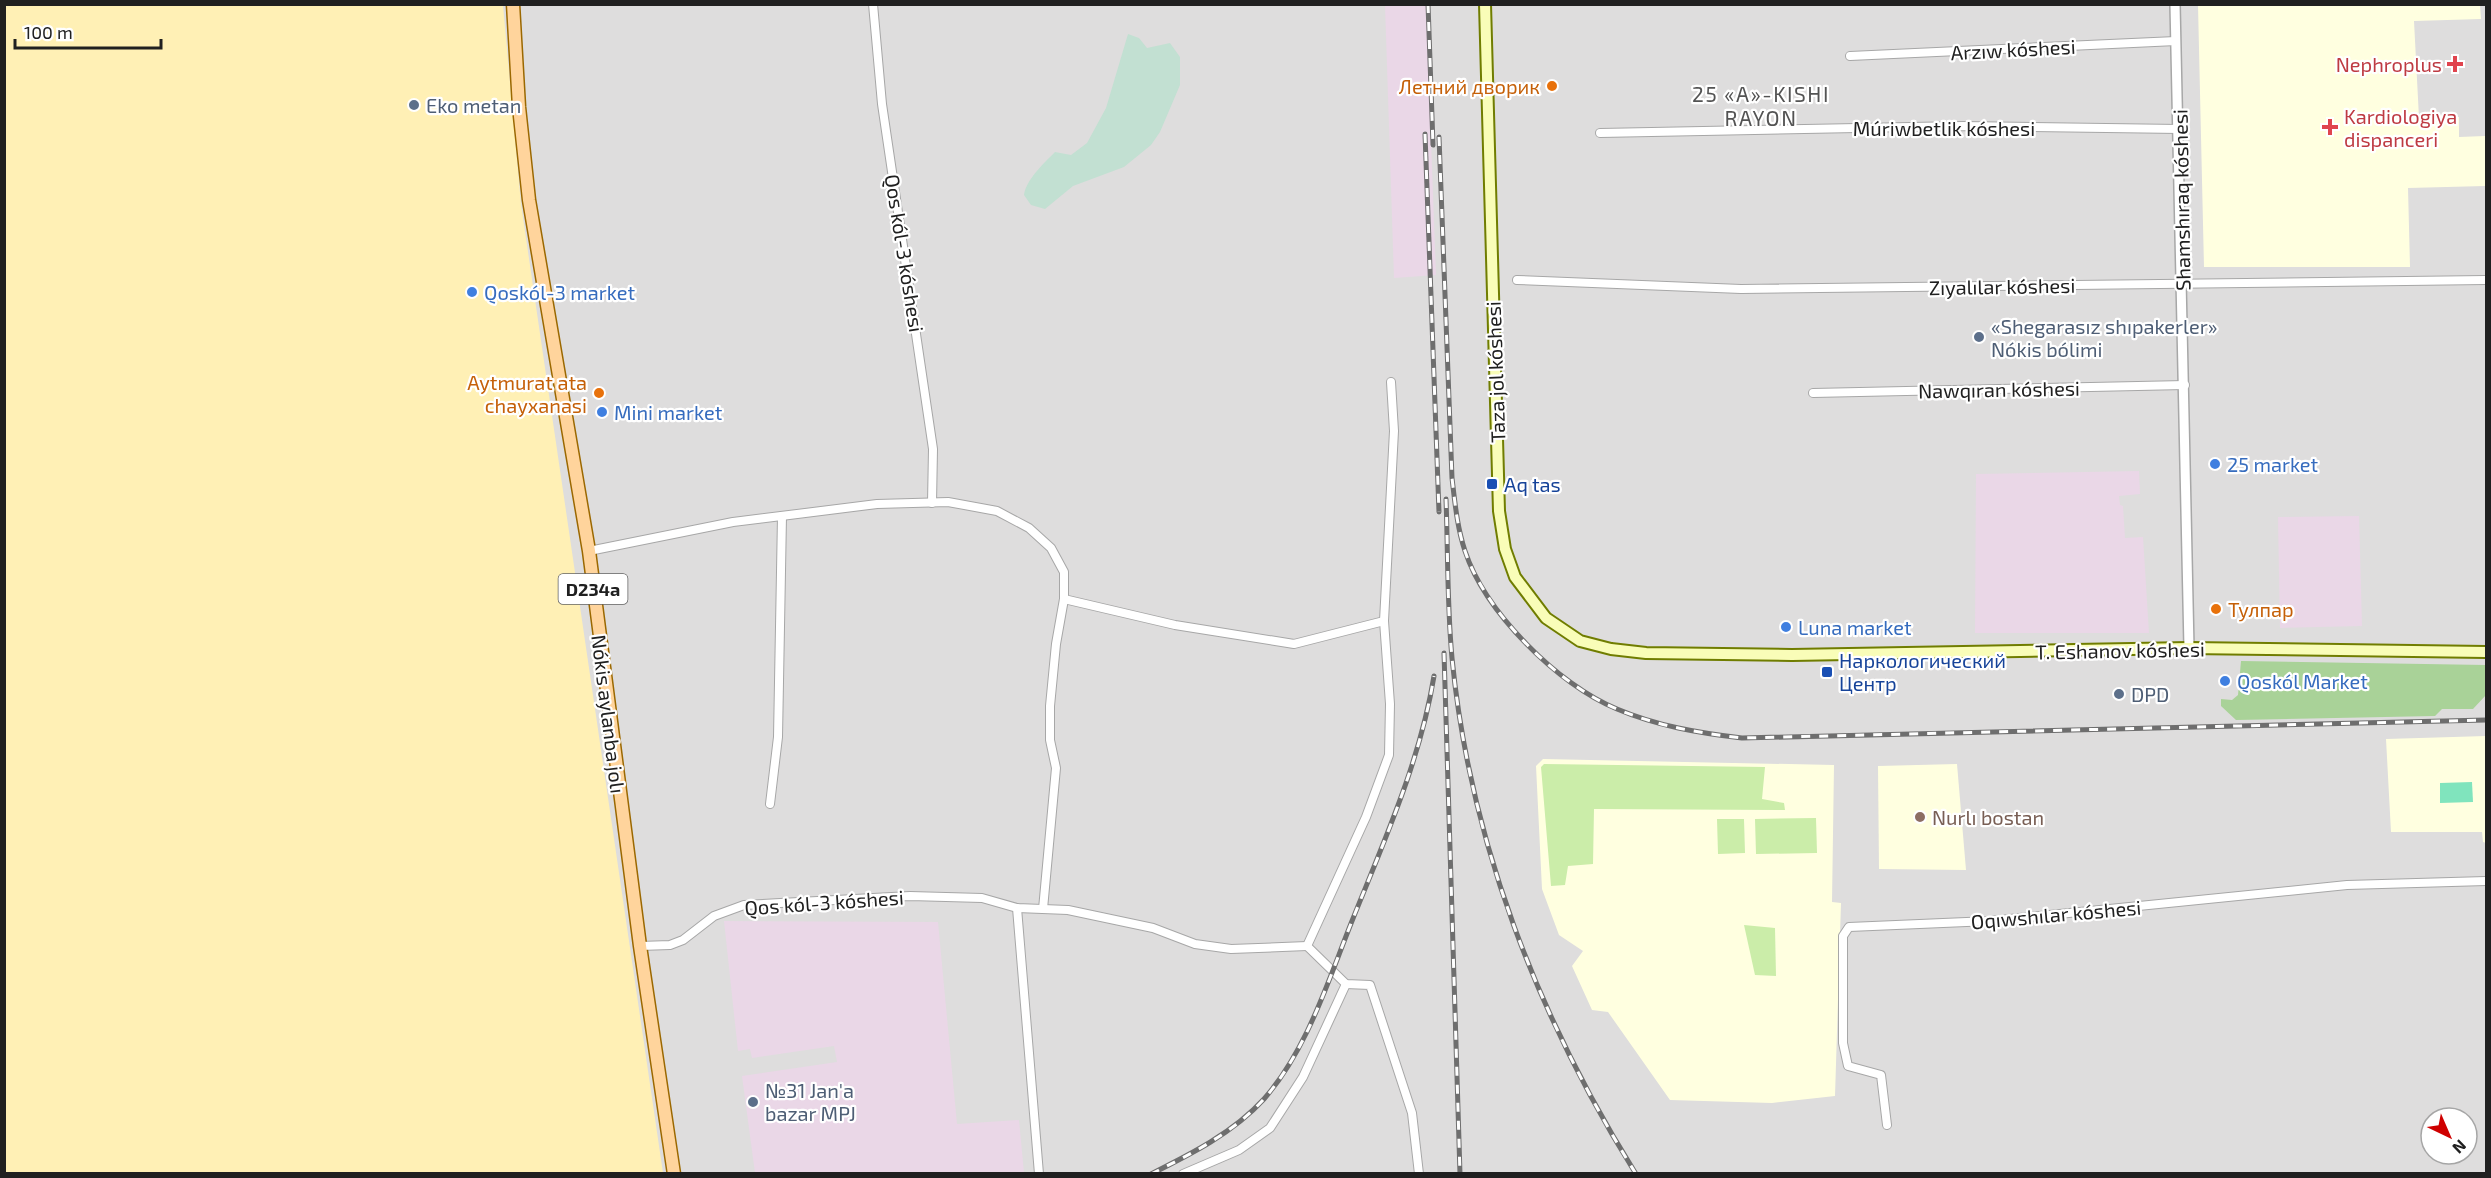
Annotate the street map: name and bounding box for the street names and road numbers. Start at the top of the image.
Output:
street label: Arzıw kóshesi [1950,34,2076,64]
street label: Shamshıraq kóshesi [2167,109,2195,291]
street label: Múriwbetlik kóshesi [1853,116,2035,140]
street label: Qos kól-3 kóshesi [881,172,929,334]
street label: Zıyalılar kóshesi [1929,273,2075,299]
street label: Taza jol kóshesi [1481,301,1509,443]
street label: Nawqıran kóshesi [1918,376,2080,402]
road number: D234a [558,574,628,604]
street label: Nókis aylanba jolı [587,633,631,795]
street label: T. Eshanov kóshesi [2035,637,2205,663]
street label: Qos kól-3 kóshesi [744,884,904,920]
street label: Oqıwshılar kóshesi [1970,895,2142,933]

